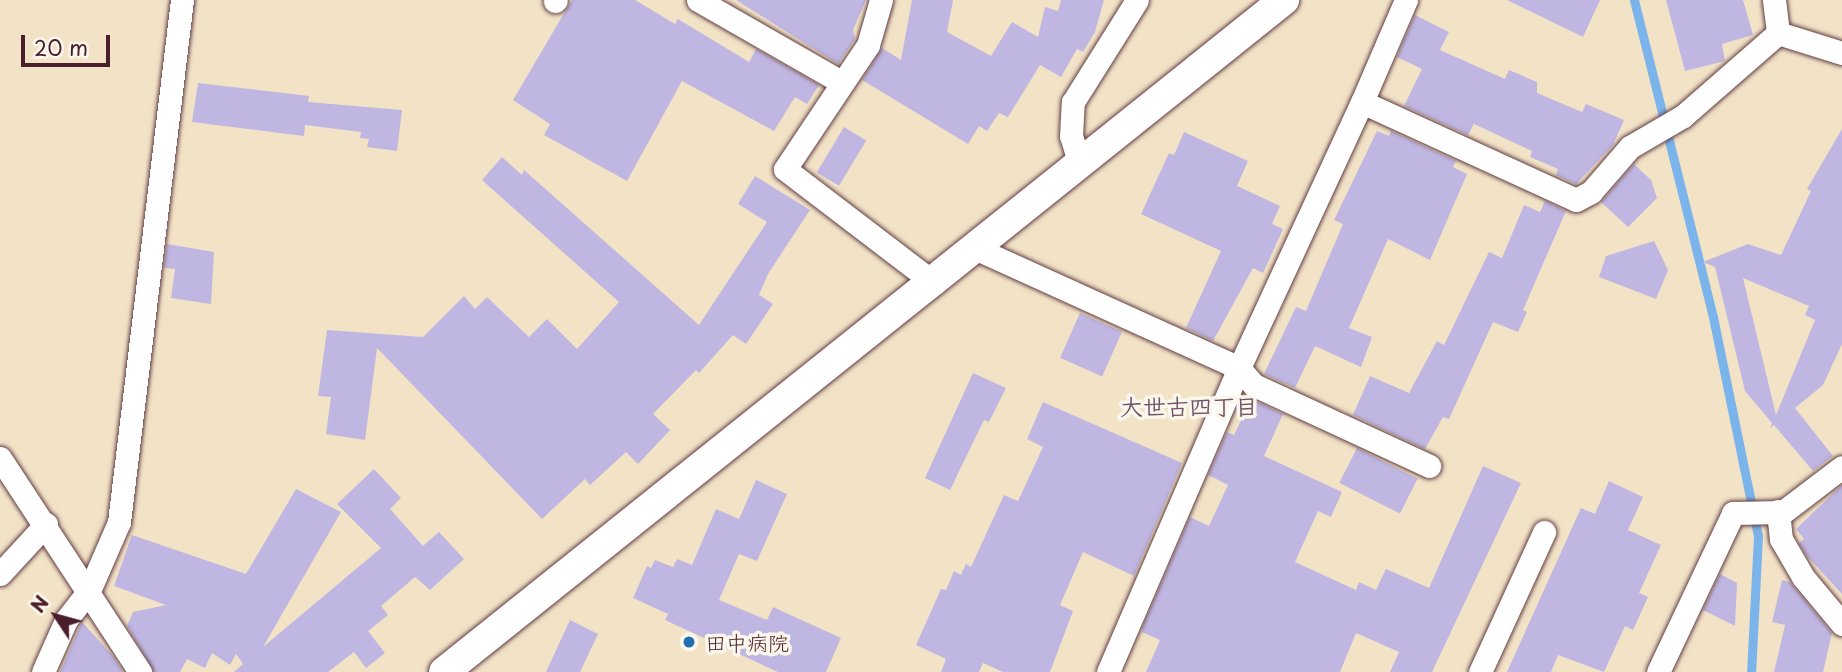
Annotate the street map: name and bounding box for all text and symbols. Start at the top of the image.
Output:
scale bar [24,21,114,65]
text: 20 m [34,31,88,63]
district label: 大世古四丁目 [1120,392,1258,420]
north arrow [21,581,91,651]
text: N [23,589,55,618]
place label: 田中病院 [705,629,789,655]
marker: 田中病院 [679,632,699,652]

